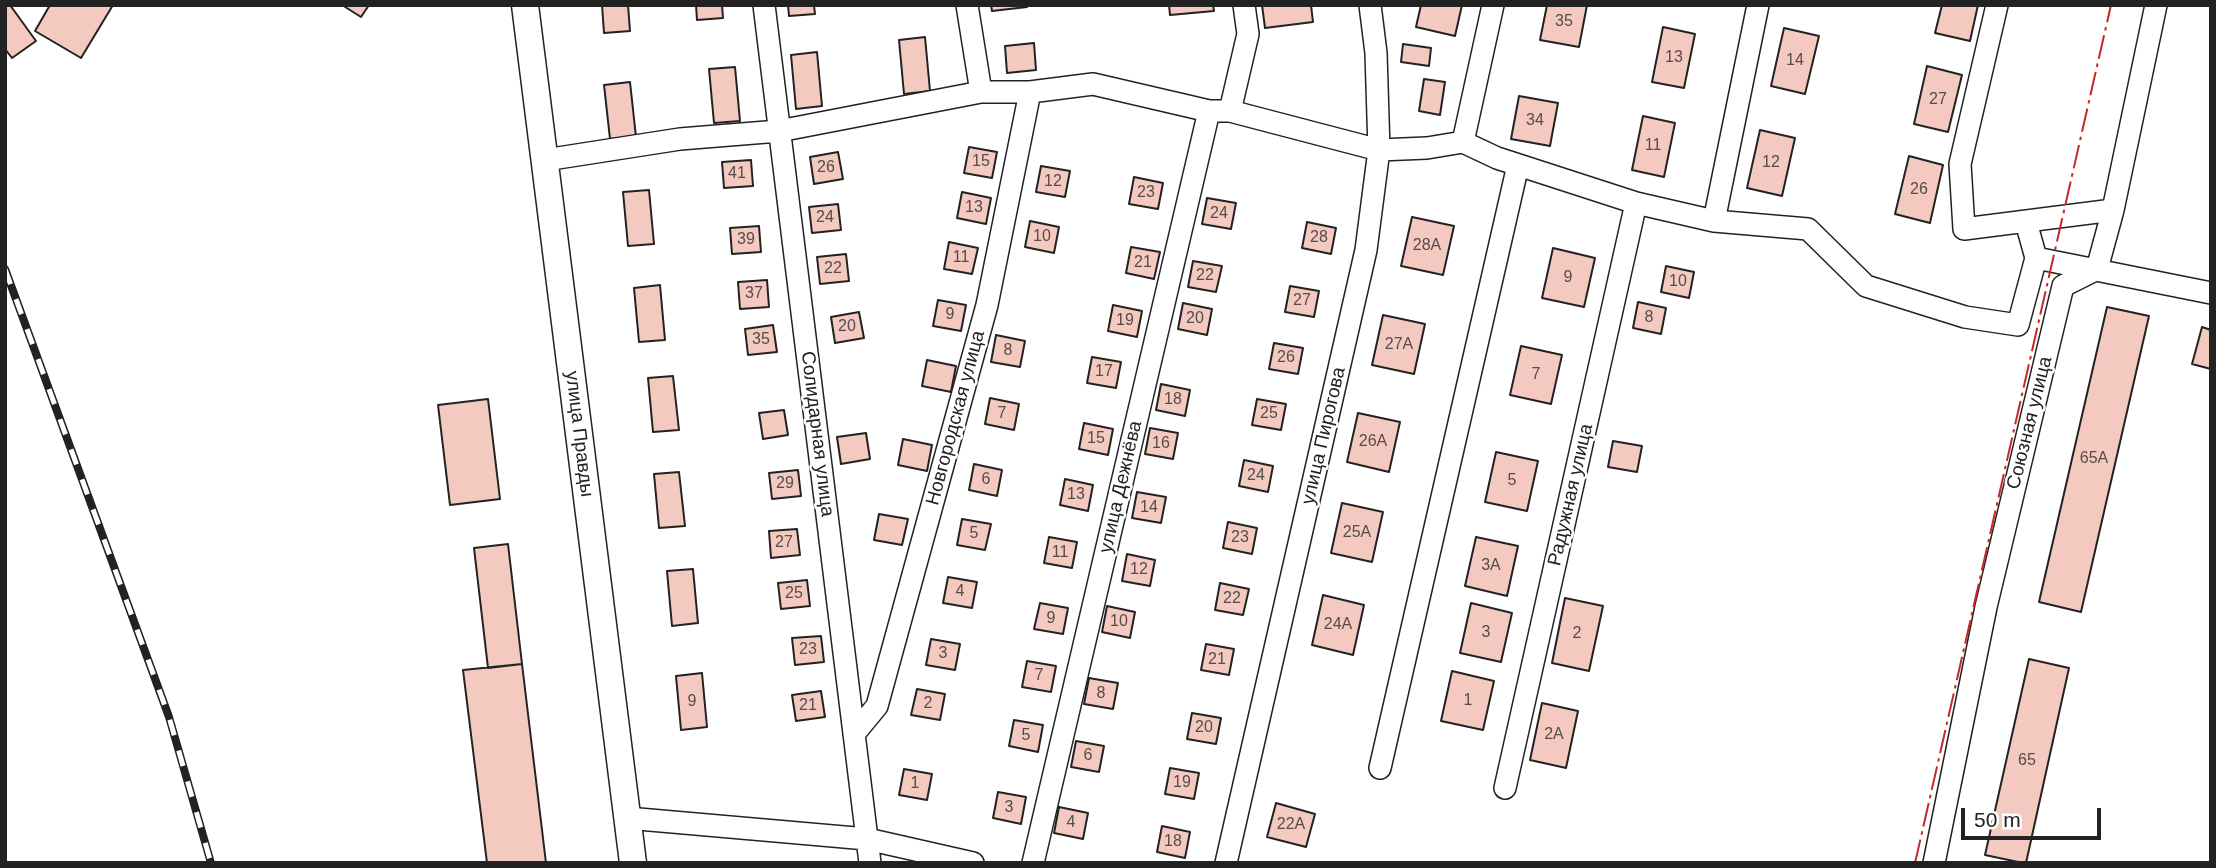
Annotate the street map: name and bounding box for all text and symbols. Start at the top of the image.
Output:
house number: 35 [1555,12,1573,32]
house number: 13 [1665,48,1683,68]
house number: 14 [1786,51,1804,71]
house number: 27 [1929,90,1947,110]
house number: 34 [1526,111,1544,131]
house number: 11 [1645,136,1661,156]
house number: 15 [972,152,990,172]
house number: 12 [1762,153,1780,173]
house number: 26 [817,158,835,178]
house number: 41 [728,164,746,184]
house number: 12 [1044,172,1062,192]
house number: 26 [1910,180,1928,200]
house number: 23 [1137,183,1155,203]
house number: 13 [965,198,983,218]
house number: 24 [1210,204,1228,224]
house number: 24 [816,208,834,228]
house number: 10 [1033,227,1051,247]
house number: 28 [1310,228,1328,248]
house number: 39 [737,230,755,250]
house number: 28А [1413,236,1441,256]
house number: 11 [953,248,969,268]
house number: 21 [1134,253,1152,273]
house number: 22 [824,259,842,279]
house number: 22 [1196,266,1214,286]
house number: 9 [1564,268,1572,288]
house number: 10 [1669,272,1687,292]
house number: 37 [745,284,763,304]
house number: 27 [1293,291,1311,311]
house number: 9 [946,305,954,325]
house number: 8 [1645,308,1653,328]
house number: 20 [1186,309,1204,329]
house number: 19 [1116,311,1134,331]
house number: 20 [838,317,856,337]
street label: Новгородская улица [922,328,990,508]
house number: 35 [752,330,770,350]
house number: 27А [1385,335,1413,355]
house number: 8 [1004,341,1012,361]
house number: 26 [1277,348,1295,368]
street label: Солидарная улица [796,350,838,518]
street label: Союзная улица [2002,354,2058,492]
house number: 17 [1095,362,1113,382]
street label: улица Пирогова [1297,365,1351,507]
house number: 7 [1532,365,1540,385]
street label: улица Правды [560,370,598,498]
house number: 18 [1164,390,1182,410]
house number: 7 [998,404,1006,424]
house number: 25 [1260,404,1278,424]
street label: улица Дежнёва [1095,419,1147,555]
street label: Радужная улица [1544,422,1598,568]
house number: 15 [1087,429,1105,449]
house number: 26А [1359,432,1387,452]
house number: 16 [1152,434,1170,454]
house number: 65А [2080,449,2108,469]
house number: 24 [1247,466,1265,486]
house number: 6 [982,470,990,490]
house number: 5 [1508,471,1516,491]
house number: 29 [776,474,794,494]
house number: 13 [1067,485,1085,505]
house number: 14 [1140,498,1158,518]
house number: 25А [1343,523,1371,543]
house number: 5 [970,524,978,544]
house number: 23 [1231,528,1249,548]
house number: 27 [775,533,793,553]
house number: 11 [1052,543,1068,563]
house number: 3А [1481,556,1501,576]
house number: 12 [1130,560,1148,580]
house number: 4 [956,582,964,602]
house number: 25 [785,584,803,604]
house number: 22 [1223,589,1241,609]
house number: 9 [1047,609,1055,629]
house number: 10 [1110,612,1128,632]
house number: 24А [1324,615,1352,635]
house number: 3 [1482,623,1490,643]
house number: 2 [1573,624,1581,644]
house number: 23 [799,640,817,660]
house number: 3 [939,644,947,664]
house number: 21 [1208,650,1226,670]
house number: 7 [1035,666,1043,686]
house number: 8 [1097,684,1105,704]
house number: 1 [1464,691,1472,711]
house number: 9 [688,692,696,712]
house number: 2 [924,694,932,714]
house number: 21 [799,696,817,716]
house number: 20 [1195,718,1213,738]
house number: 2А [1544,725,1564,745]
house number: 5 [1022,726,1030,746]
house number: 6 [1084,746,1092,766]
house number: 65 [2018,751,2036,771]
house number: 19 [1173,773,1191,793]
house number: 1 [911,774,919,794]
scale bar [1964,794,2104,838]
house number: 3 [1005,798,1013,818]
text: 50 m [1974,808,2021,831]
house number: 4 [1067,813,1075,833]
house number: 22А [1277,815,1305,835]
house number: 18 [1164,832,1182,852]

